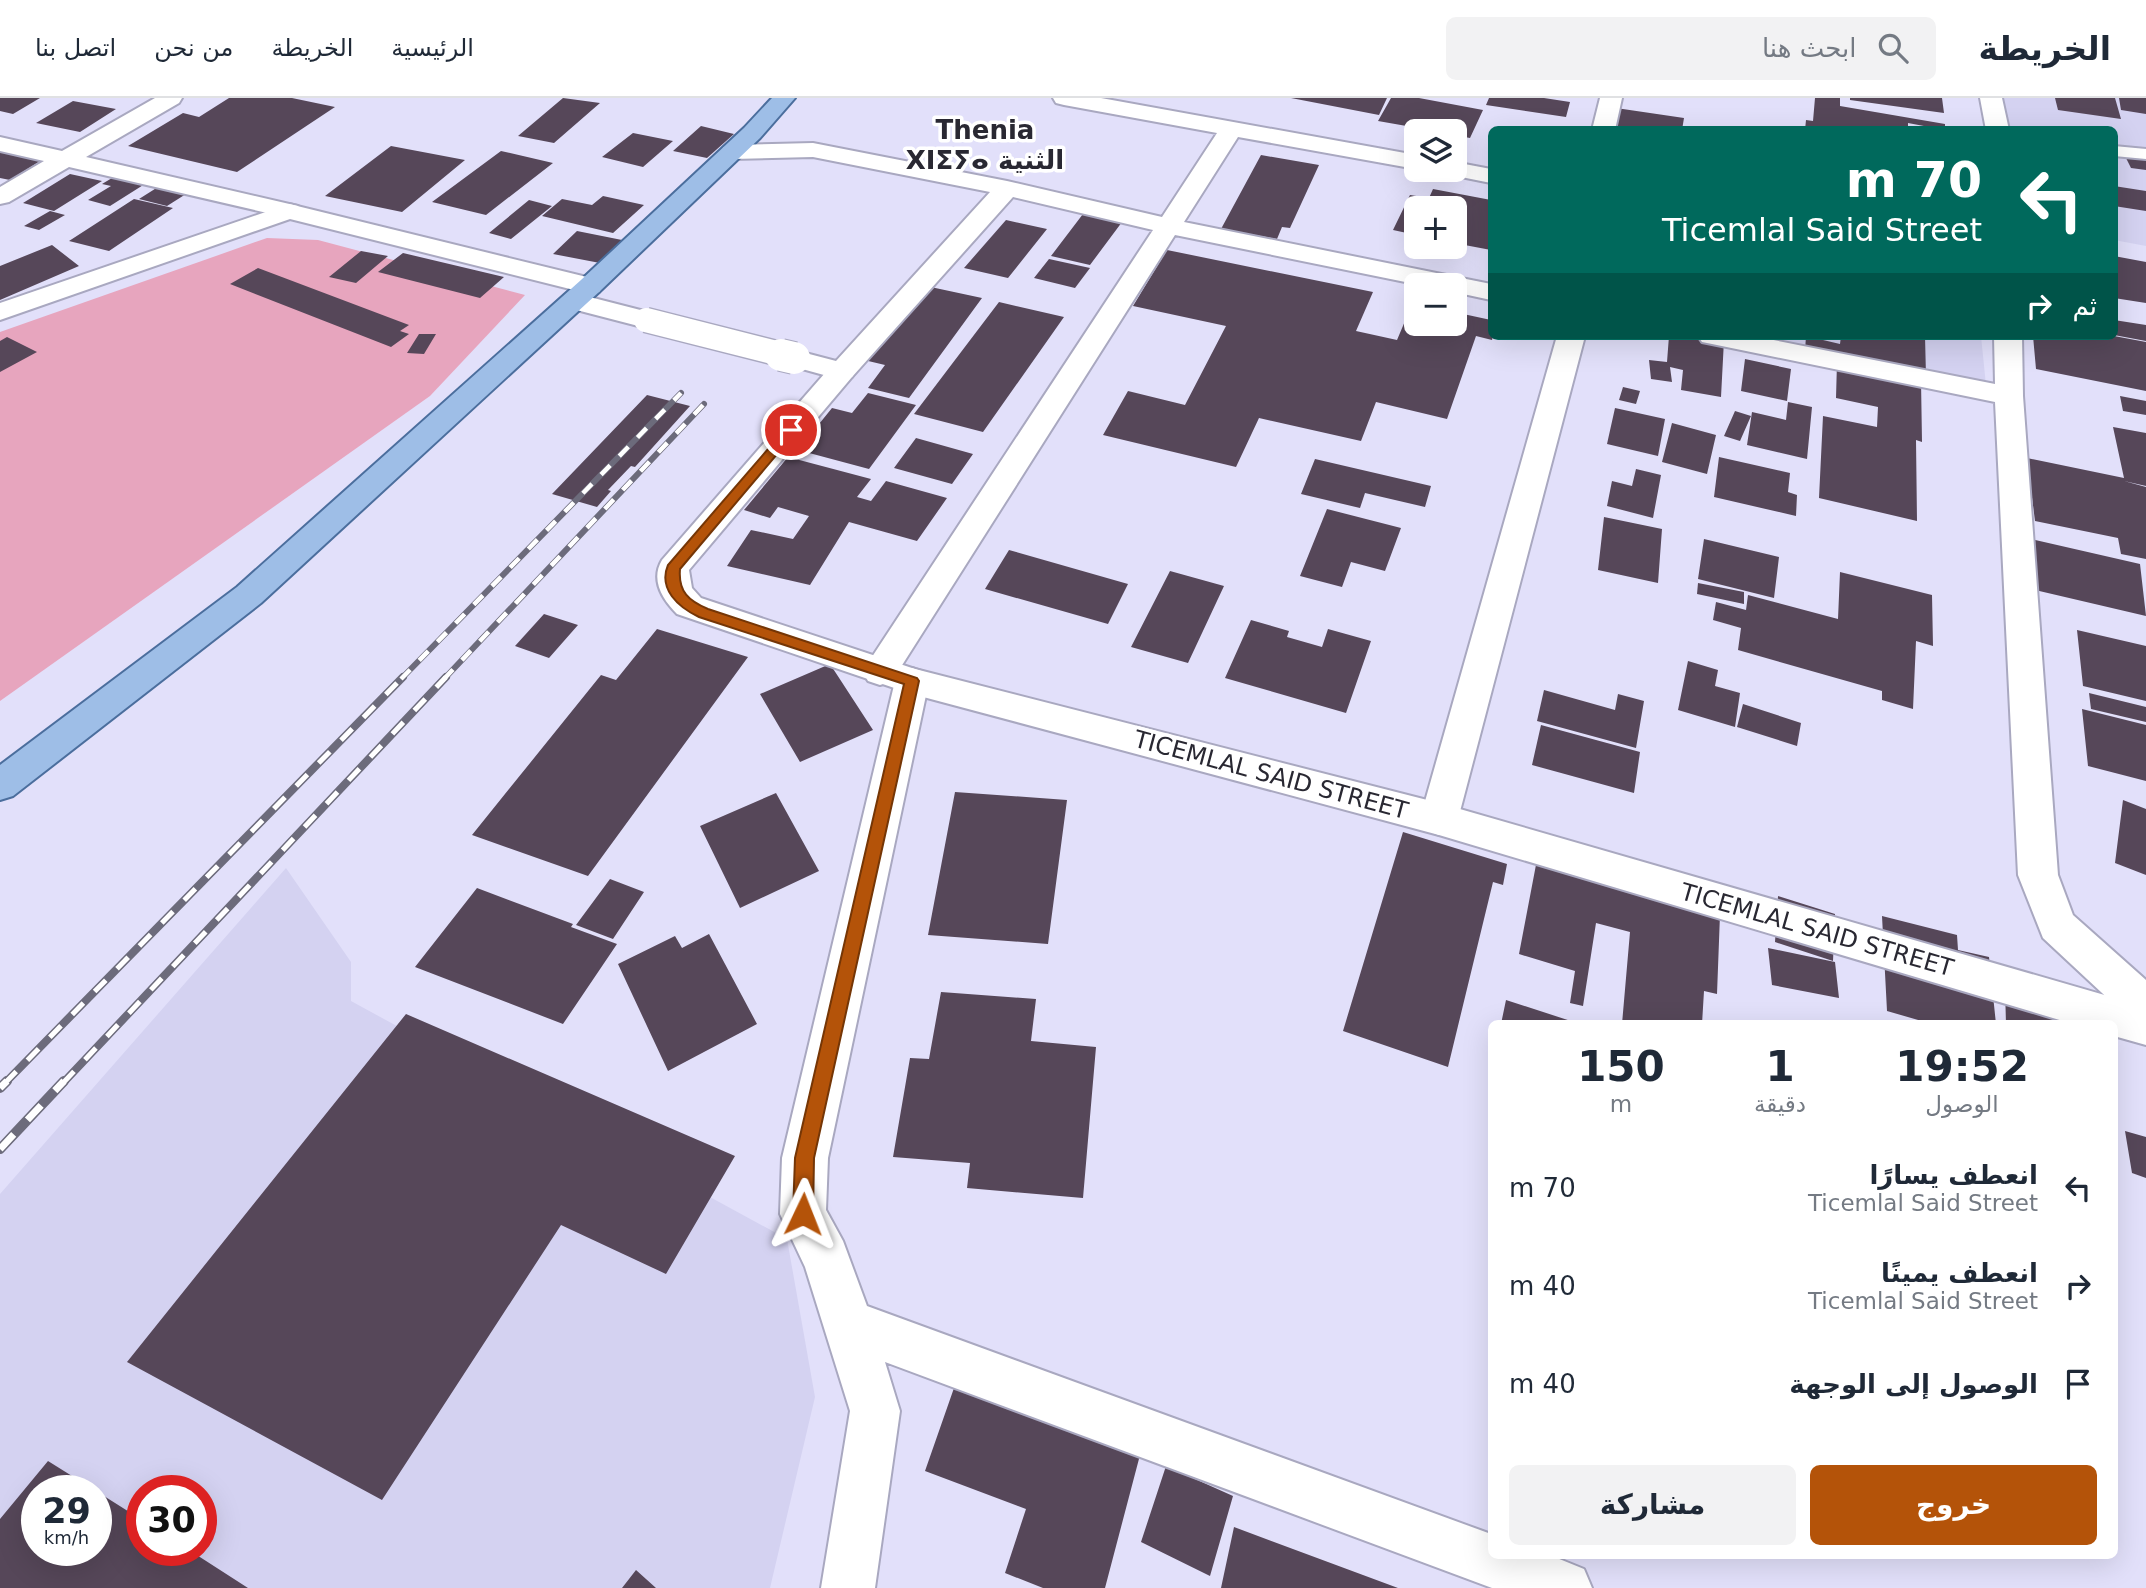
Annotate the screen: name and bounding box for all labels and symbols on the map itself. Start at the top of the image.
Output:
district label: Thenia ⵝⵏⵉⵢⴰ الثنية [906,115,1064,175]
pin [761,400,821,460]
street label: TICEMLAL SAID STREET [1130,725,1411,825]
street label: TICEMLAL SAID STREET [1676,877,1957,982]
position arrow [766,1177,840,1251]
speed limit sign: 30 [126,1475,217,1566]

